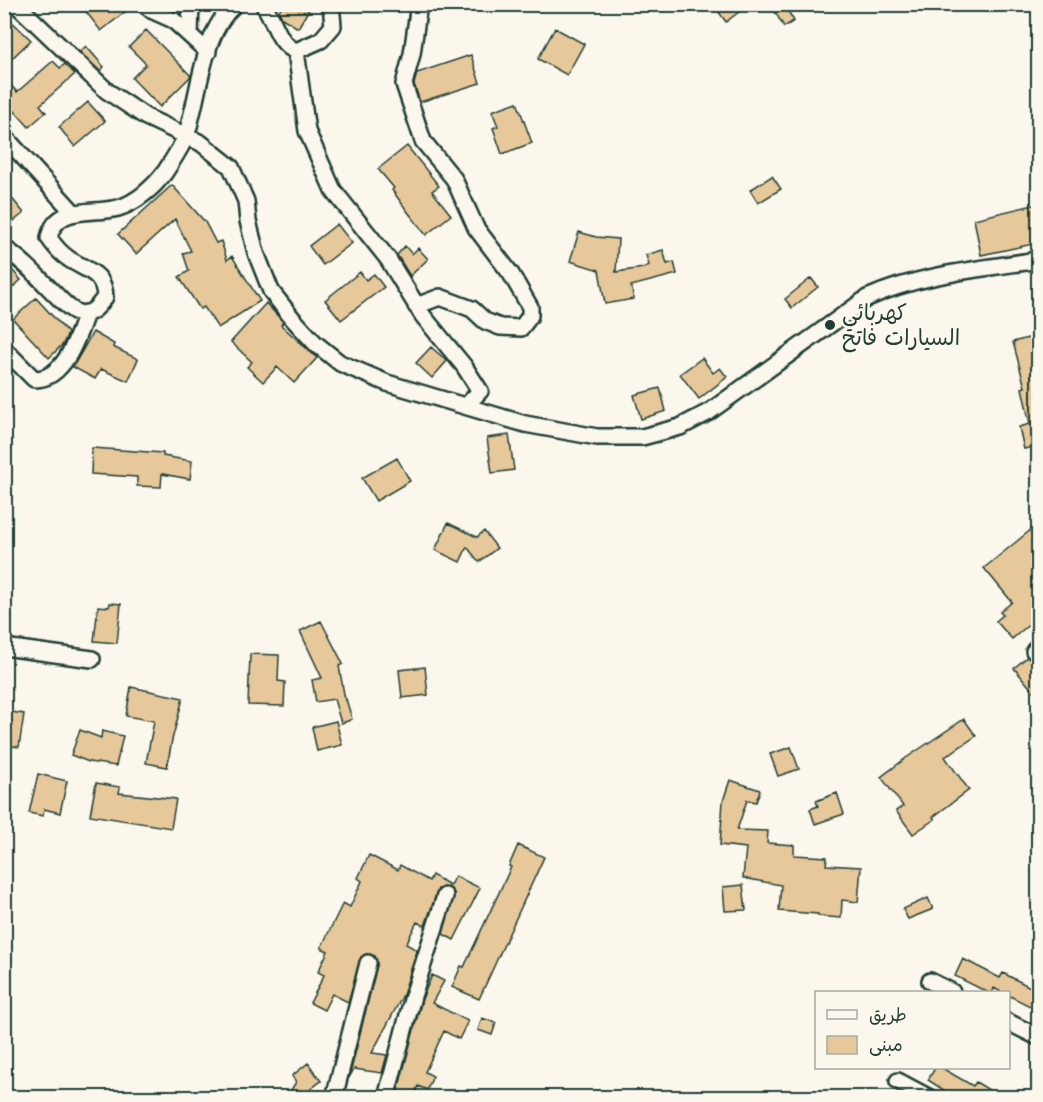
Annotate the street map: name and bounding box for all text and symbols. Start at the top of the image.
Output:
place label: كهربائي السيارات فاتح [842,298,960,353]
marker: كهربائي السيارات فاتح [823,318,837,332]
legend [815,991,1010,1069]
text: طريق [869,1003,907,1027]
text: مبنى [869,1033,903,1057]

